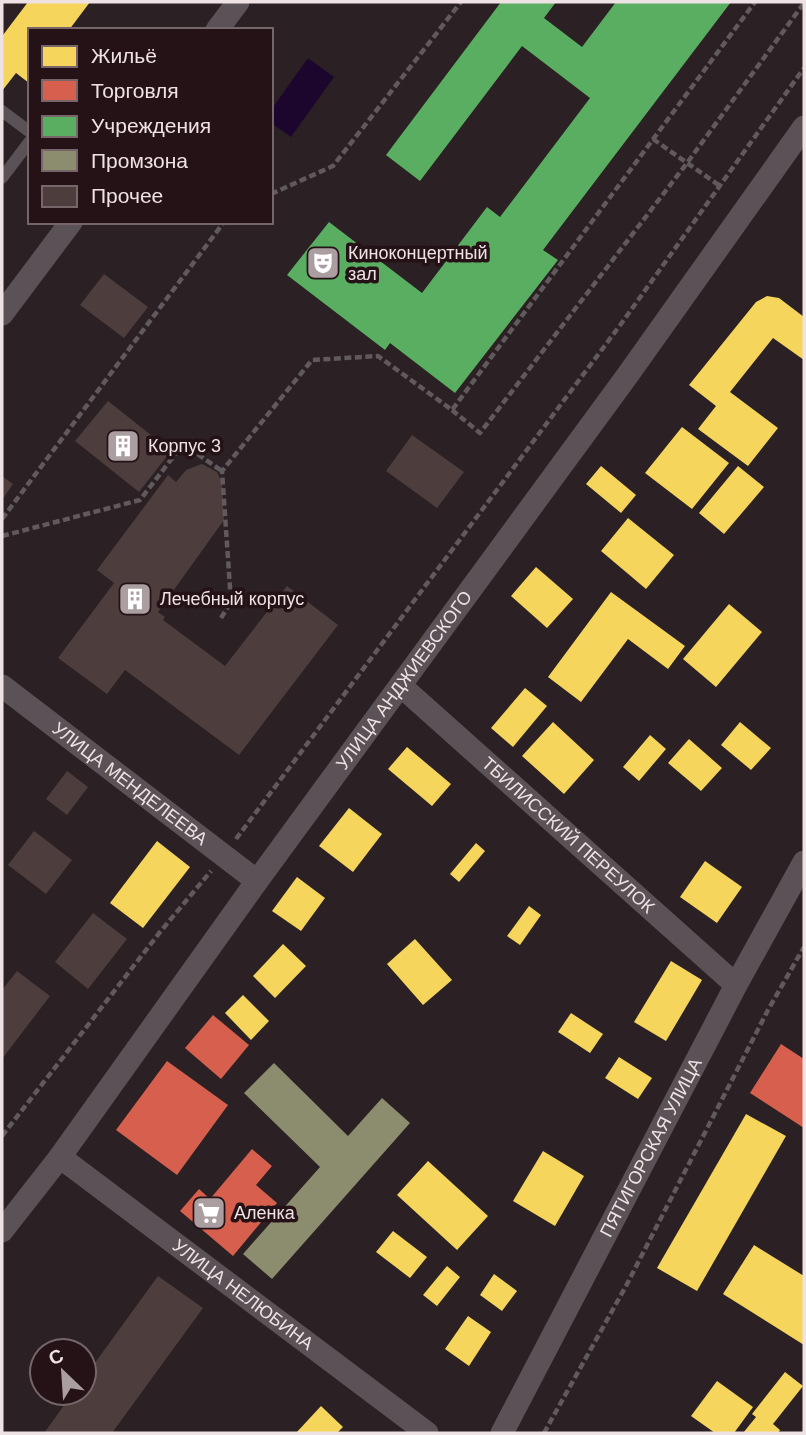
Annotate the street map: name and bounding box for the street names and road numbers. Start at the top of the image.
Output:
street label: УЛИЦА АНДЖИЕВСКОГО [332,587,476,773]
street label: УЛИЦА МЕНДЕЛЕЕВА [49,718,211,849]
street label: ТБИЛИССКИЙ ПЕРЕУЛОК [478,753,659,918]
street label: ПЯТИГОРСКАЯ УЛИЦА [596,1055,706,1240]
street label: УЛИЦА НЕЛЮБИНА [169,1235,317,1354]

